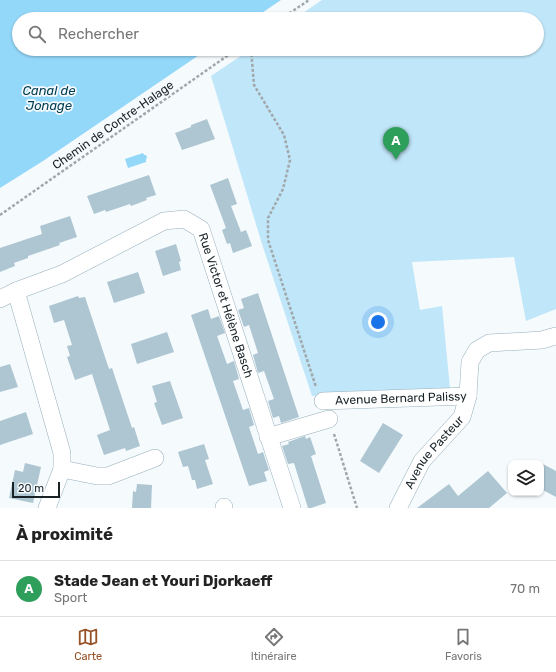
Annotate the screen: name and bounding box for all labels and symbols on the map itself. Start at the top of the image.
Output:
street label: Chemin de Contre-Halage [50,78,177,172]
water label: Canal de Jonage [22,83,76,114]
pin: A [383,127,409,160]
street label: Rue Victor et Hélène Basch [196,231,256,380]
your location [368,312,388,332]
street label: Avenue Bernard Palissy [335,389,467,408]
street label: Avenue Pasteur [402,413,467,491]
scale bar [12,480,60,499]

